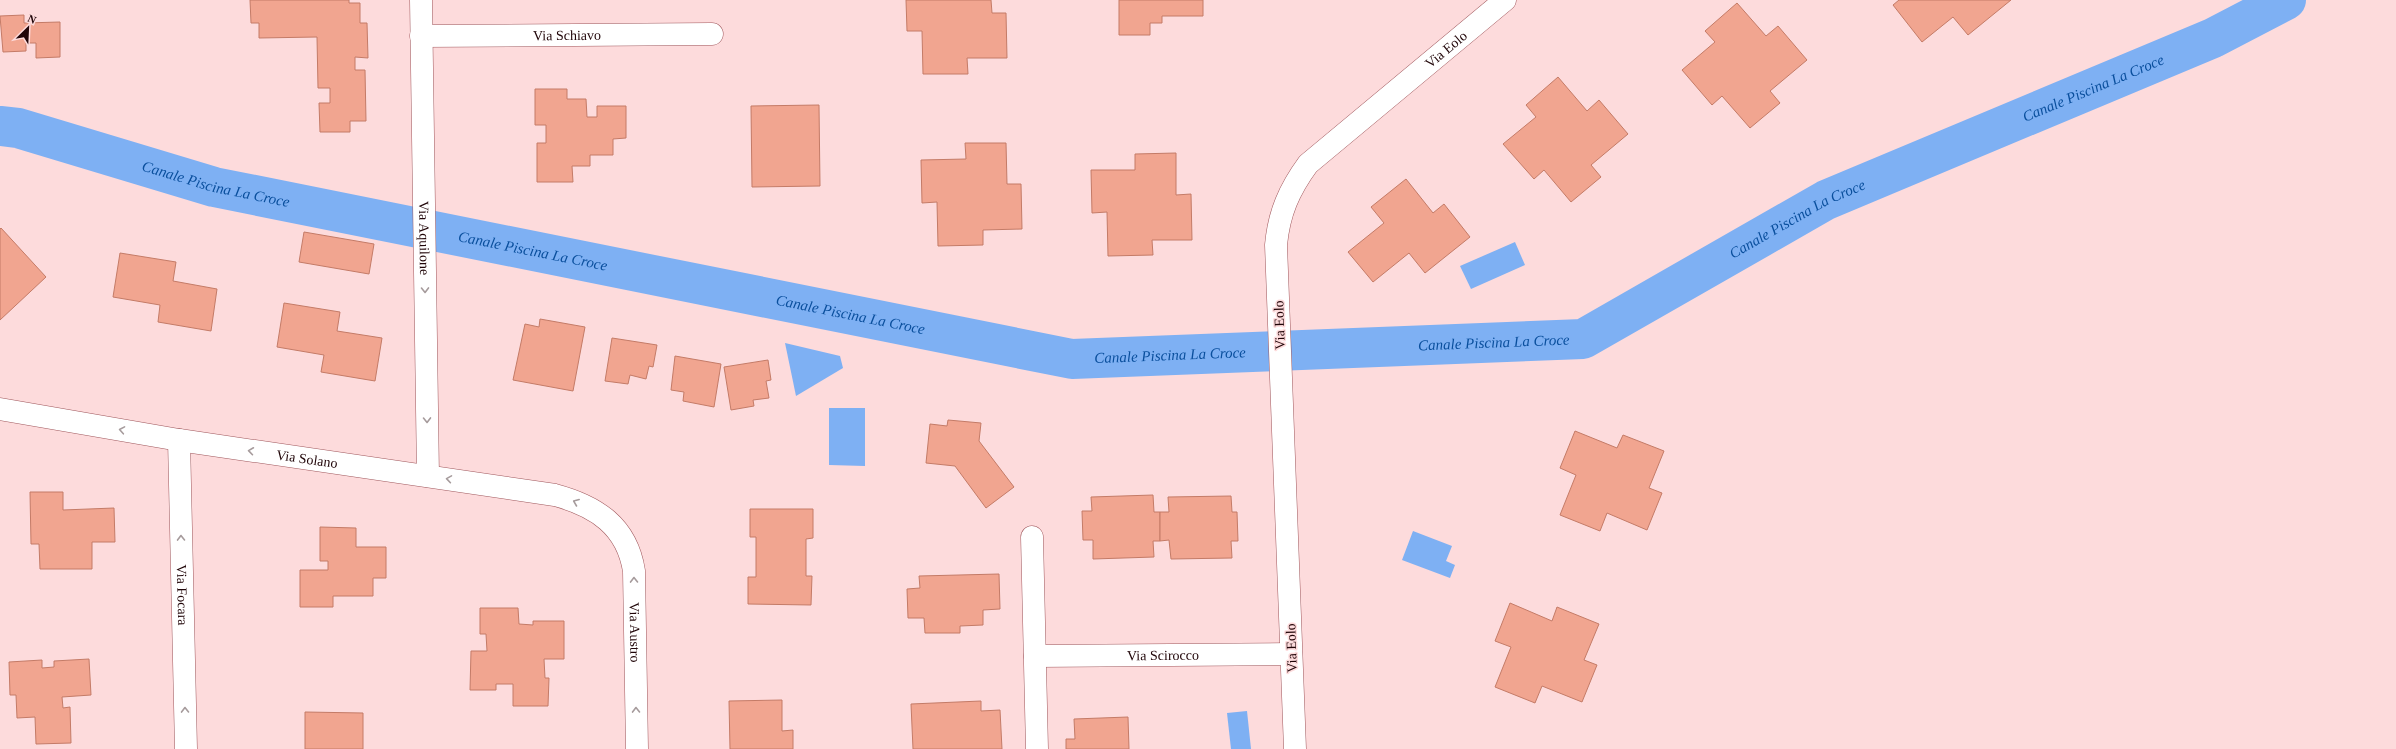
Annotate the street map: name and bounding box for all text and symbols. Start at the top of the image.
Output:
north arrow [8,8,48,48]
text: N [26,12,38,26]
street label: Via Schiavo [533,28,601,43]
street label: Via Eolo [1422,28,1470,71]
water label: Canale Piscina La Croce [2020,51,2167,125]
water label: Canale Piscina La Croce [140,158,291,210]
water label: Canale Piscina La Croce [1727,176,1868,262]
street label: Via Aquilone [416,201,432,275]
water label: Canale Piscina La Croce [457,228,609,274]
one-way arrow [420,287,429,293]
water label: Canale Piscina La Croce [775,292,927,337]
street label: Via Eolo [1271,300,1288,350]
water label: Canale Piscina La Croce [1418,332,1570,353]
water label: Canale Piscina La Croce [1094,344,1246,366]
one-way arrow [423,417,431,423]
one-way arrow [119,426,125,435]
one-way arrow [248,447,254,456]
street label: Via Solano [275,447,339,471]
one-way arrow [445,475,452,484]
one-way arrow [573,498,580,506]
one-way arrow [177,535,186,541]
street label: Via Focara [174,564,190,626]
one-way arrow [630,577,638,583]
street label: Via Austro [627,602,643,663]
street label: Via Eolo [1283,623,1300,673]
street label: Via Scirocco [1127,648,1199,663]
one-way arrow [181,707,190,713]
one-way arrow [632,707,640,713]

